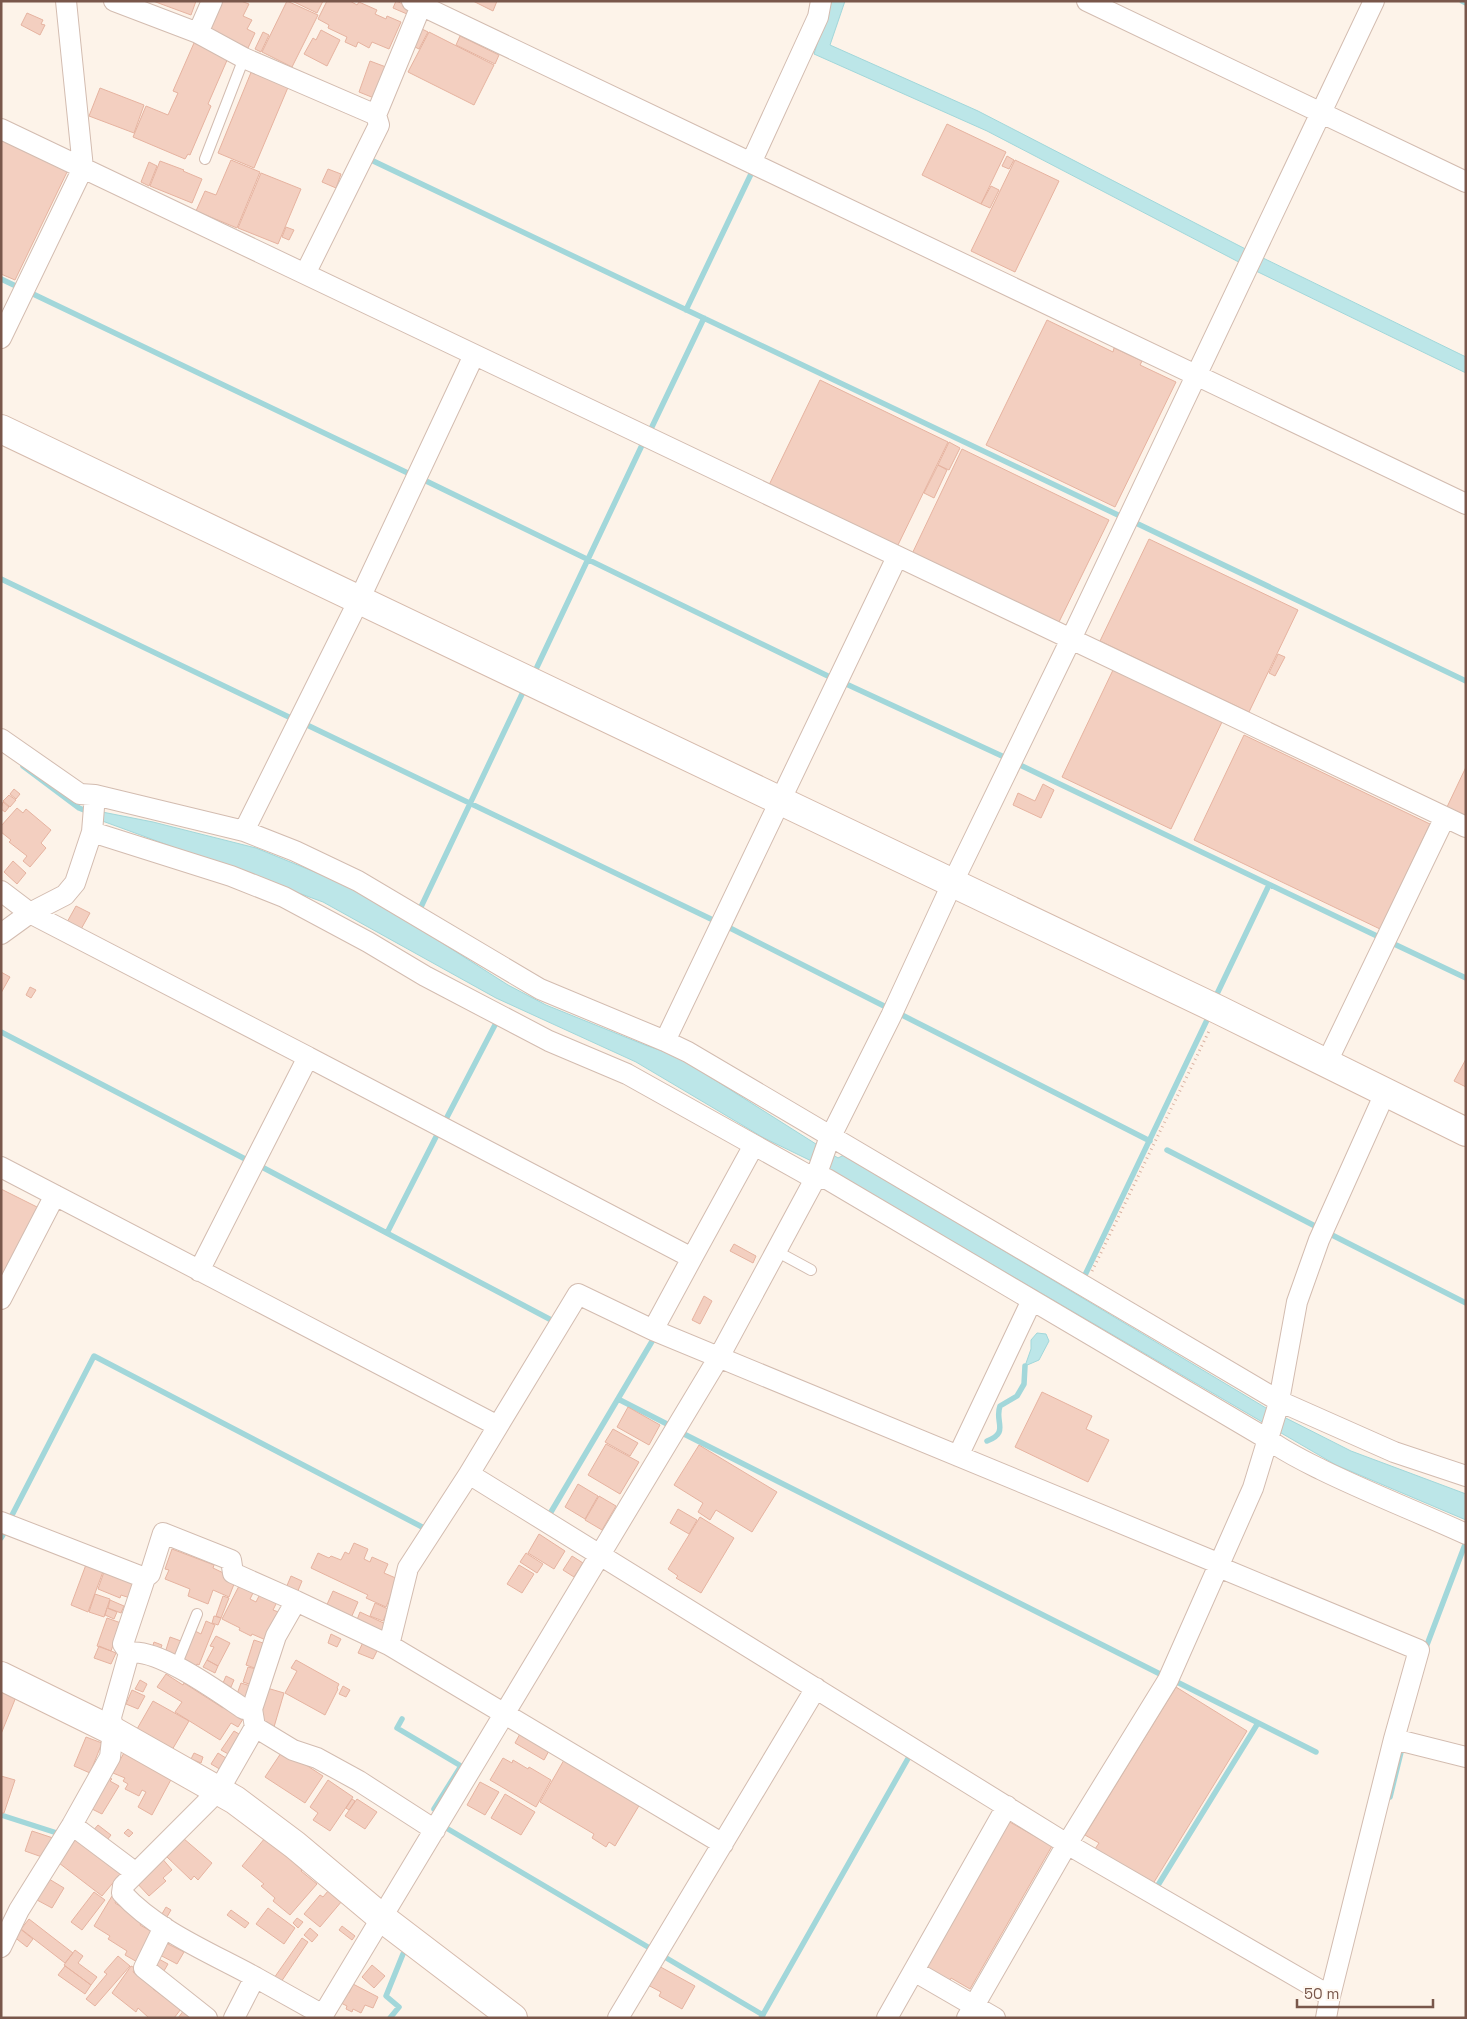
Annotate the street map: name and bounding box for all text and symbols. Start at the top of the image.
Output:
scale bar [1297,1976,1433,2008]
text: 50 m [1304,1984,1339,2003]

